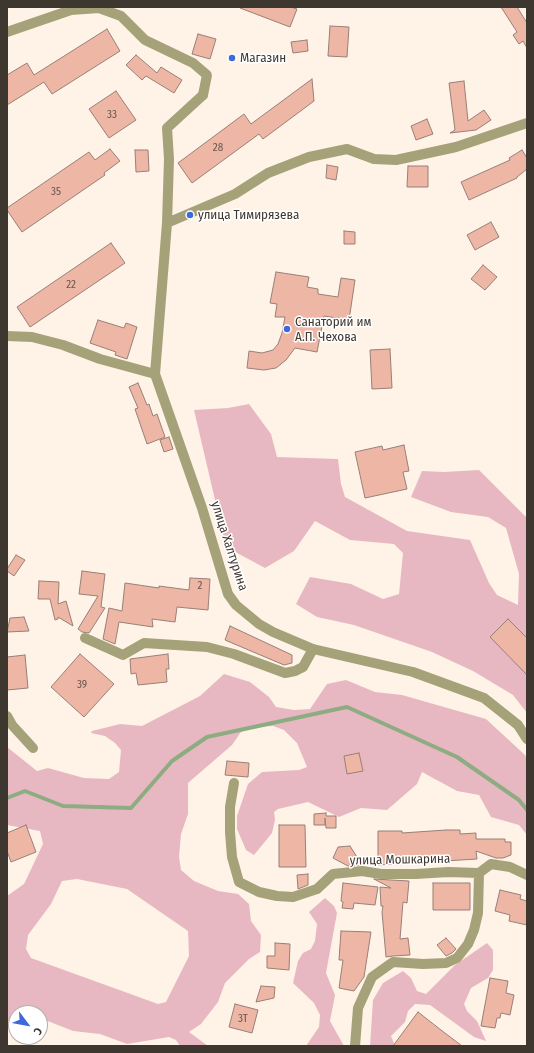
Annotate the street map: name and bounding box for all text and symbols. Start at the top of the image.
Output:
place label: Магазин [240,50,286,66]
marker: Магазин [227,53,237,63]
house number: 33 [107,108,117,122]
house number: 28 [213,141,223,155]
house number: 35 [51,185,61,199]
place label: улица Тимирязева [198,207,299,223]
marker: улица Тимирязева [185,210,195,220]
house number: 22 [66,278,76,292]
place label: Санаторий им А.П. Чехова [295,314,371,345]
marker: Санаторий им А.П. Чехова [282,324,292,334]
street label: улица Халтурина [207,499,251,593]
house number: 2 [198,579,202,593]
house number: 39 [77,678,87,692]
street label: улица Мошкарина [350,851,450,869]
north arrow [8,1005,48,1045]
house number: 3Т [238,1012,248,1026]
text: С [31,1025,45,1037]

